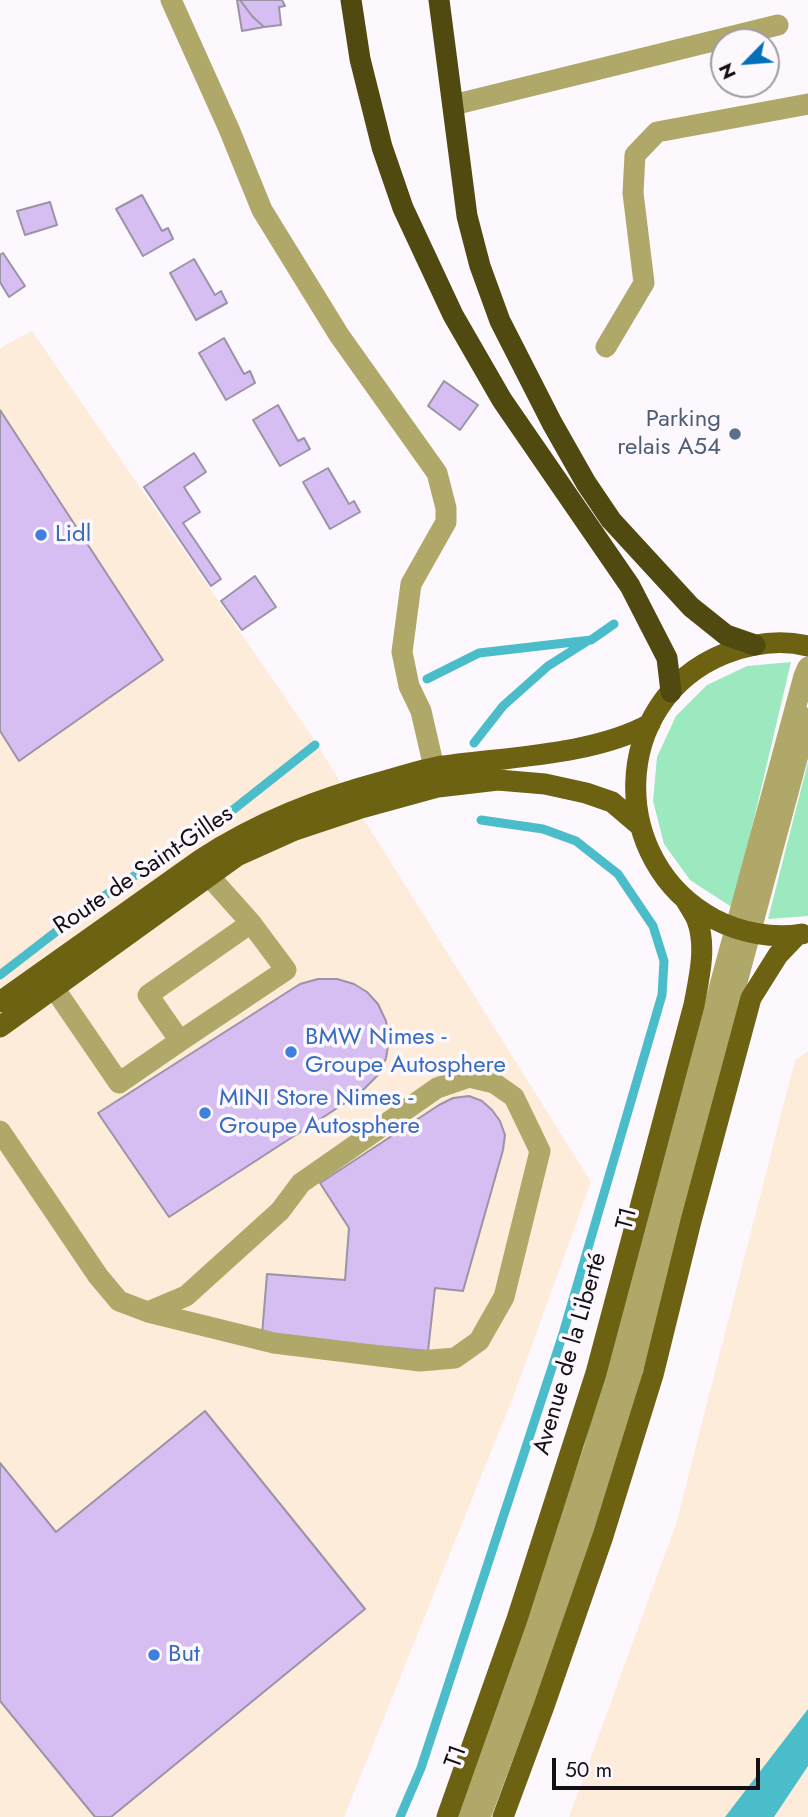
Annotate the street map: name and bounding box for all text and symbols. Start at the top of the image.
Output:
north arrow [710,28,780,98]
text: N [712,59,743,84]
place label: Parking relais A54 [617,406,721,462]
marker: Parking relais A54 [727,426,743,442]
place label: Lidl [55,521,91,549]
marker: Lidl [33,527,49,543]
street label: Route de Saint-Gilles [49,800,239,942]
place label: BMW Nimes - Groupe Autosphere [305,1024,506,1080]
marker: BMW Nimes - Groupe Autosphere [283,1044,299,1060]
place label: MINI Store Nimes - Groupe Autosphere [219,1085,420,1141]
marker: MINI Store Nimes - Groupe Autosphere [197,1105,213,1121]
street label: T1 [611,1205,645,1233]
street label: Avenue de la Liberté [528,1250,614,1458]
place label: But [168,1641,200,1669]
marker: But [146,1647,162,1663]
street label: T1 [440,1742,474,1772]
scale bar [556,1744,764,1788]
text: 50 m [565,1755,612,1785]

